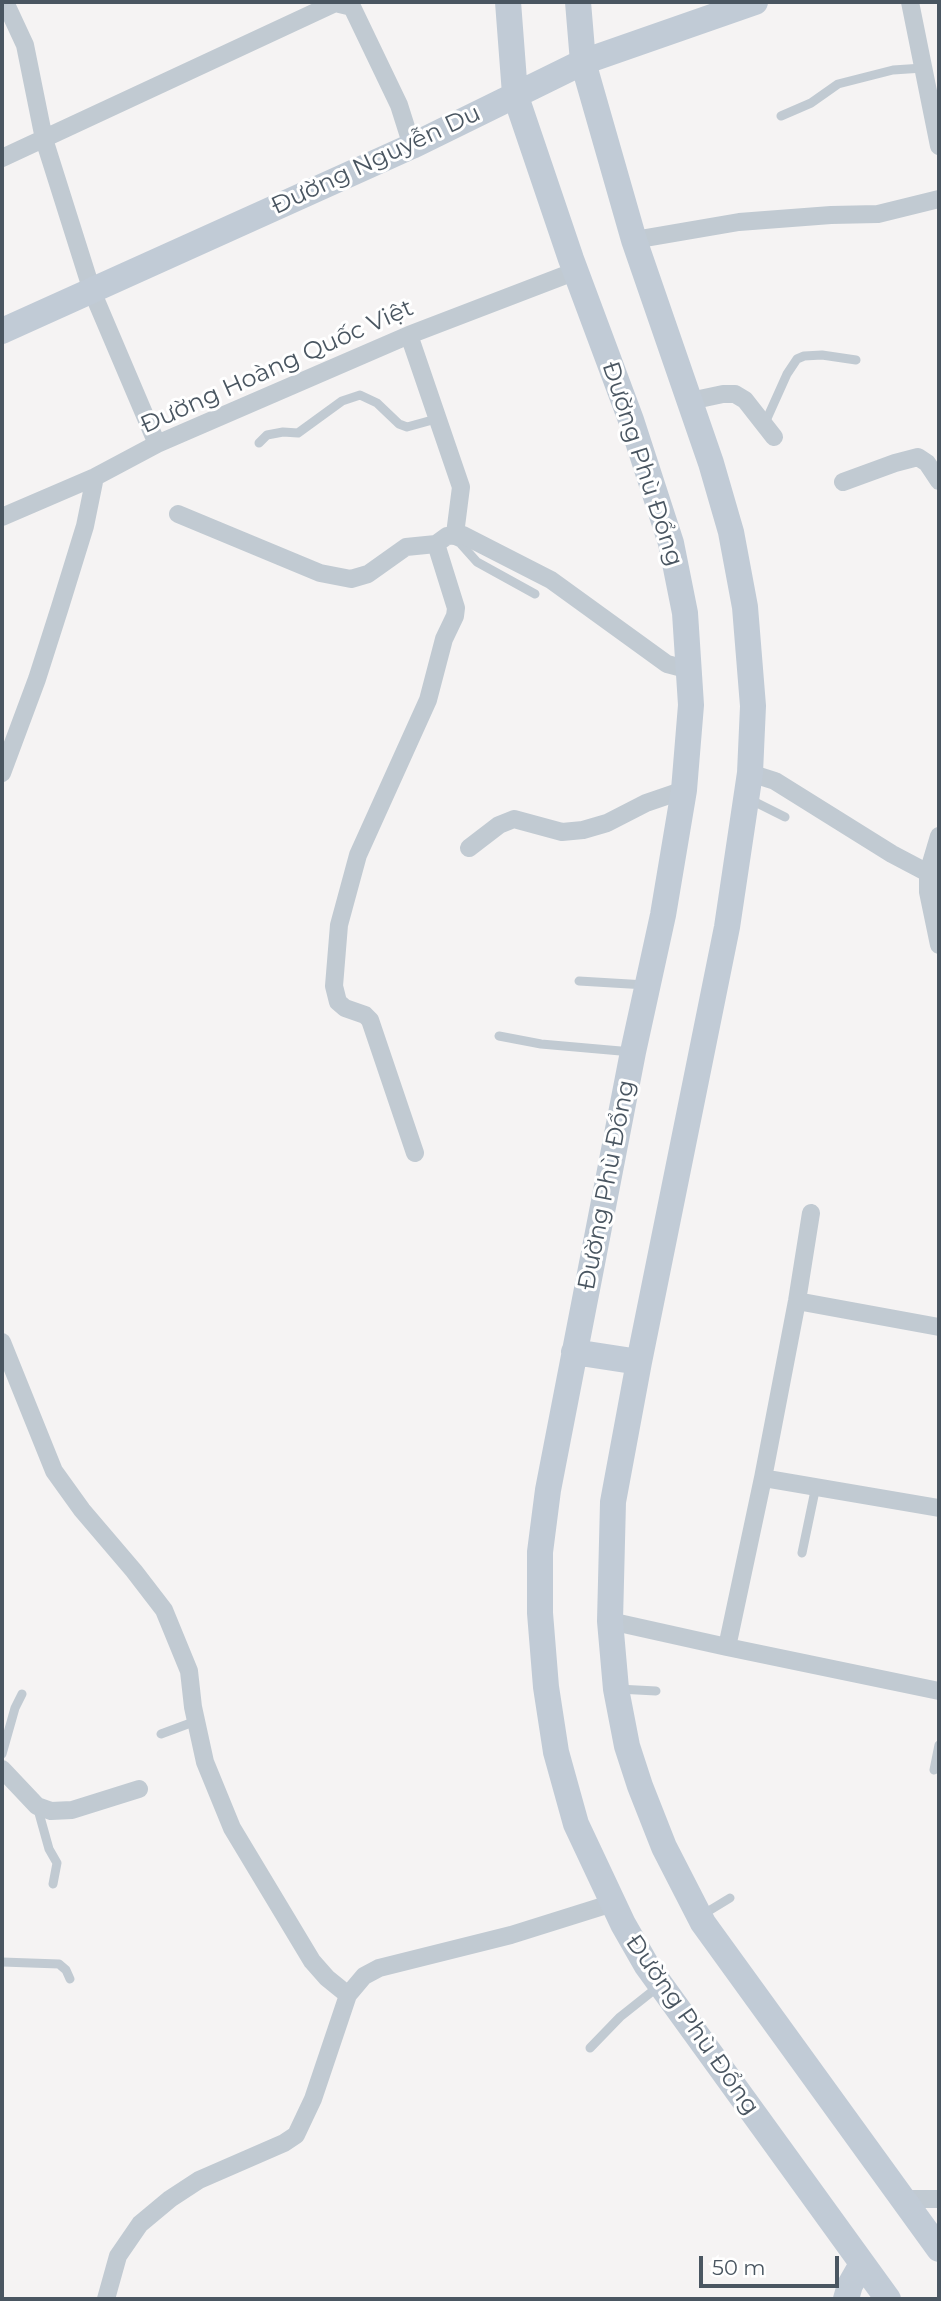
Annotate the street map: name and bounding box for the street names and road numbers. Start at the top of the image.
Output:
street label: Đường Nguyễn Du [267,99,485,221]
street label: Đường Hoàng Quốc Việt [136,294,418,440]
street label: Đường Phù Đổng [595,358,689,570]
street label: Đường Phù Đổng [573,1078,641,1292]
street label: Đường Phù Đổng [619,1929,765,2121]

